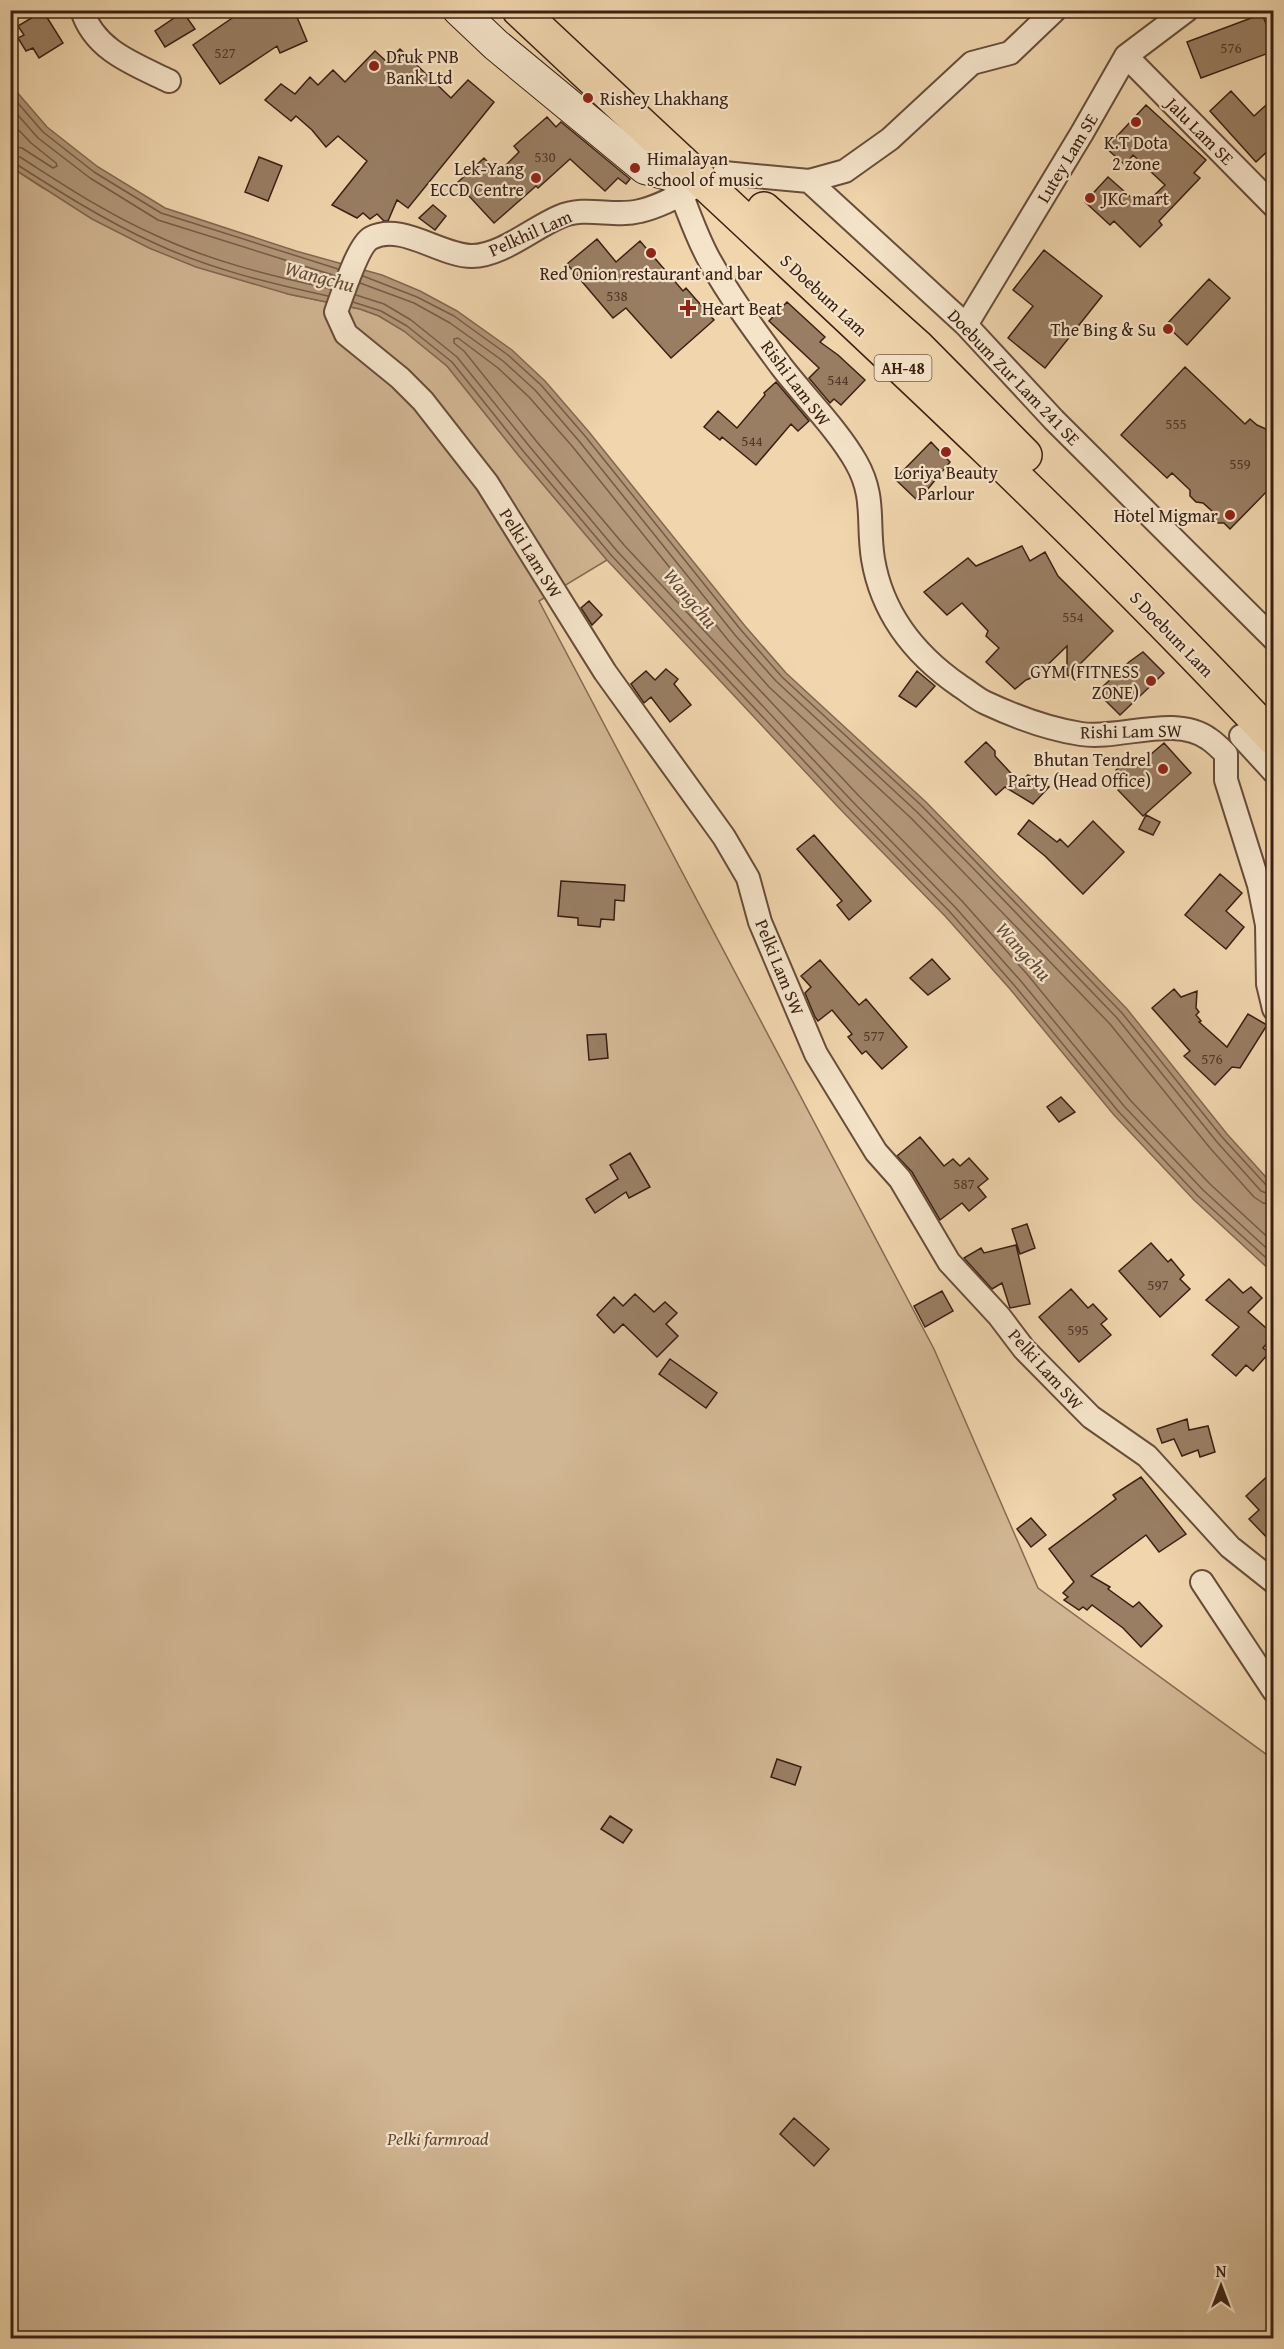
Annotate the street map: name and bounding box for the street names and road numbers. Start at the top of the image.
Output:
street label: Jalu Lam SE [1158,89,1240,171]
street label: Lutey Lam SE [1030,108,1104,208]
street label: Pelkhil Lam [484,203,576,263]
street label: S Doebum Lam [774,247,874,343]
street label: Doebum Zur Lam 241 SE [942,303,1086,451]
street label: Rishi Lam SW [755,334,838,432]
road number: AH-48 [874,355,932,381]
street label: Pelki Lam SW [493,503,570,604]
street label: S Doebum Lam [1124,585,1220,684]
street label: Rishi Lam SW [1080,717,1183,745]
street label: Pelki Lam SW [748,915,812,1020]
street label: Pelki Lam SW [1002,1322,1090,1416]

